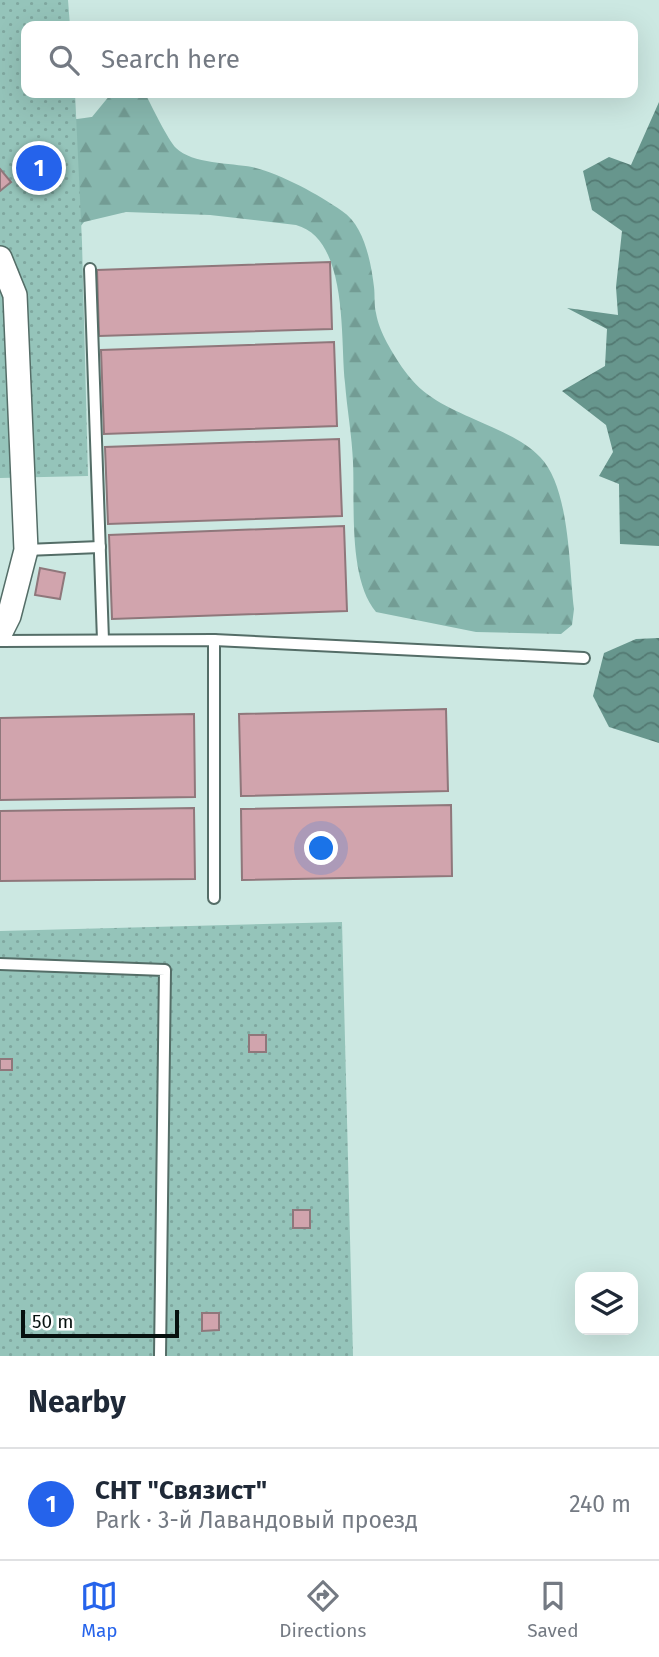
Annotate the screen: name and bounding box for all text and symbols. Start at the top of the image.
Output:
search box [21,21,638,98]
icon: search [45,41,83,79]
text: Search here [101,44,240,75]
pin: 1 [16,142,62,194]
your location [304,831,338,865]
map controls [575,1272,638,1335]
button: layers [575,1272,638,1335]
scale bar [21,1307,178,1339]
text: 50 m [32,1310,73,1333]
text: Nearby [28,1384,126,1420]
text: СНТ "Связист" [95,1475,267,1506]
text: 1 [46,1490,56,1518]
text: 240 m [569,1490,631,1518]
text: Park · 3-й Лавандовый проезд [95,1506,418,1534]
tab: Map [80,1577,118,1642]
tab: Directions [279,1577,366,1642]
tab: Saved [527,1577,579,1642]

